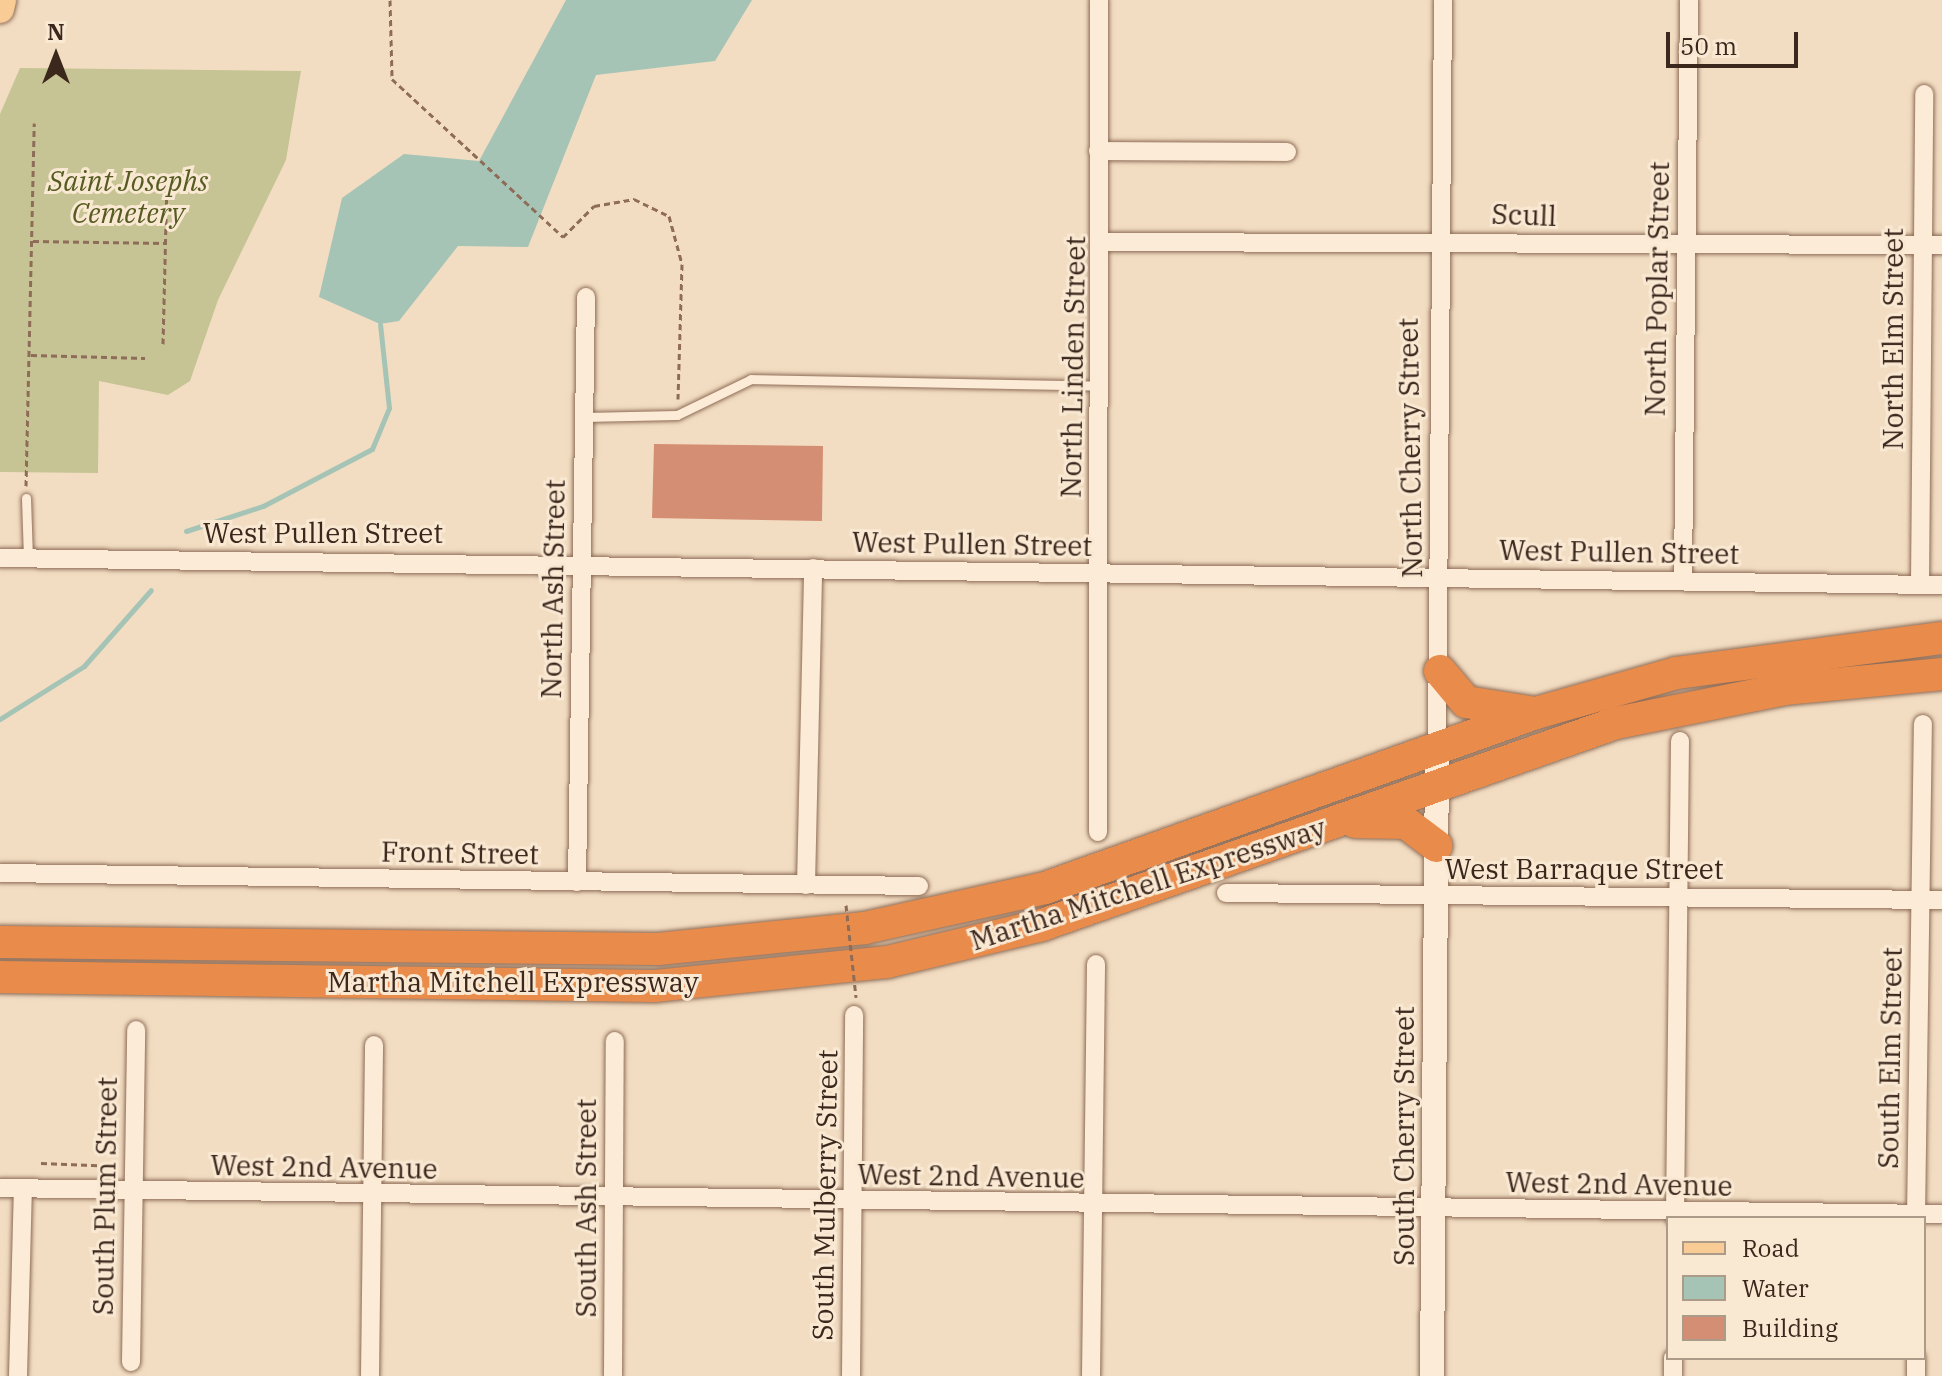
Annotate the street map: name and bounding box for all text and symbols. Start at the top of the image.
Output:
north arrow [16,16,96,96]
scale bar [1670,16,1802,66]
text: N [47,17,65,46]
text: 50 m [1680,30,1737,62]
street label: North Poplar Street [1638,161,1676,417]
park label: Saint Josephs Cemetery [48,164,208,230]
street label: Scull [1491,197,1557,233]
street label: North Elm Street [1876,228,1910,450]
street label: North Linden Street [1054,236,1092,498]
street label: North Cherry Street [1391,318,1429,578]
street label: North Ash Street [534,479,572,699]
street label: West Pullen Street [203,516,443,550]
street label: West Pullen Street [852,525,1092,563]
street label: West Pullen Street [1499,533,1739,571]
street label: Martha Mitchell Expressway [966,811,1330,957]
street label: Front Street [381,835,539,871]
street label: West Barraque Street [1444,852,1724,886]
street label: South Elm Street [1871,947,1909,1169]
street label: Martha Mitchell Expressway [327,965,699,999]
street label: South Cherry Street [1387,1006,1421,1266]
street label: South Mulberry Street [806,1049,844,1341]
street label: South Plum Street [86,1076,124,1316]
street label: South Ash Street [569,1099,603,1317]
street label: West 2nd Avenue [210,1148,438,1186]
street label: West 2nd Avenue [857,1157,1085,1195]
street label: West 2nd Avenue [1505,1165,1733,1203]
legend [1666,1216,1926,1360]
text: Road [1742,1232,1799,1264]
text: Water [1742,1272,1809,1304]
text: Building [1742,1312,1838,1344]

